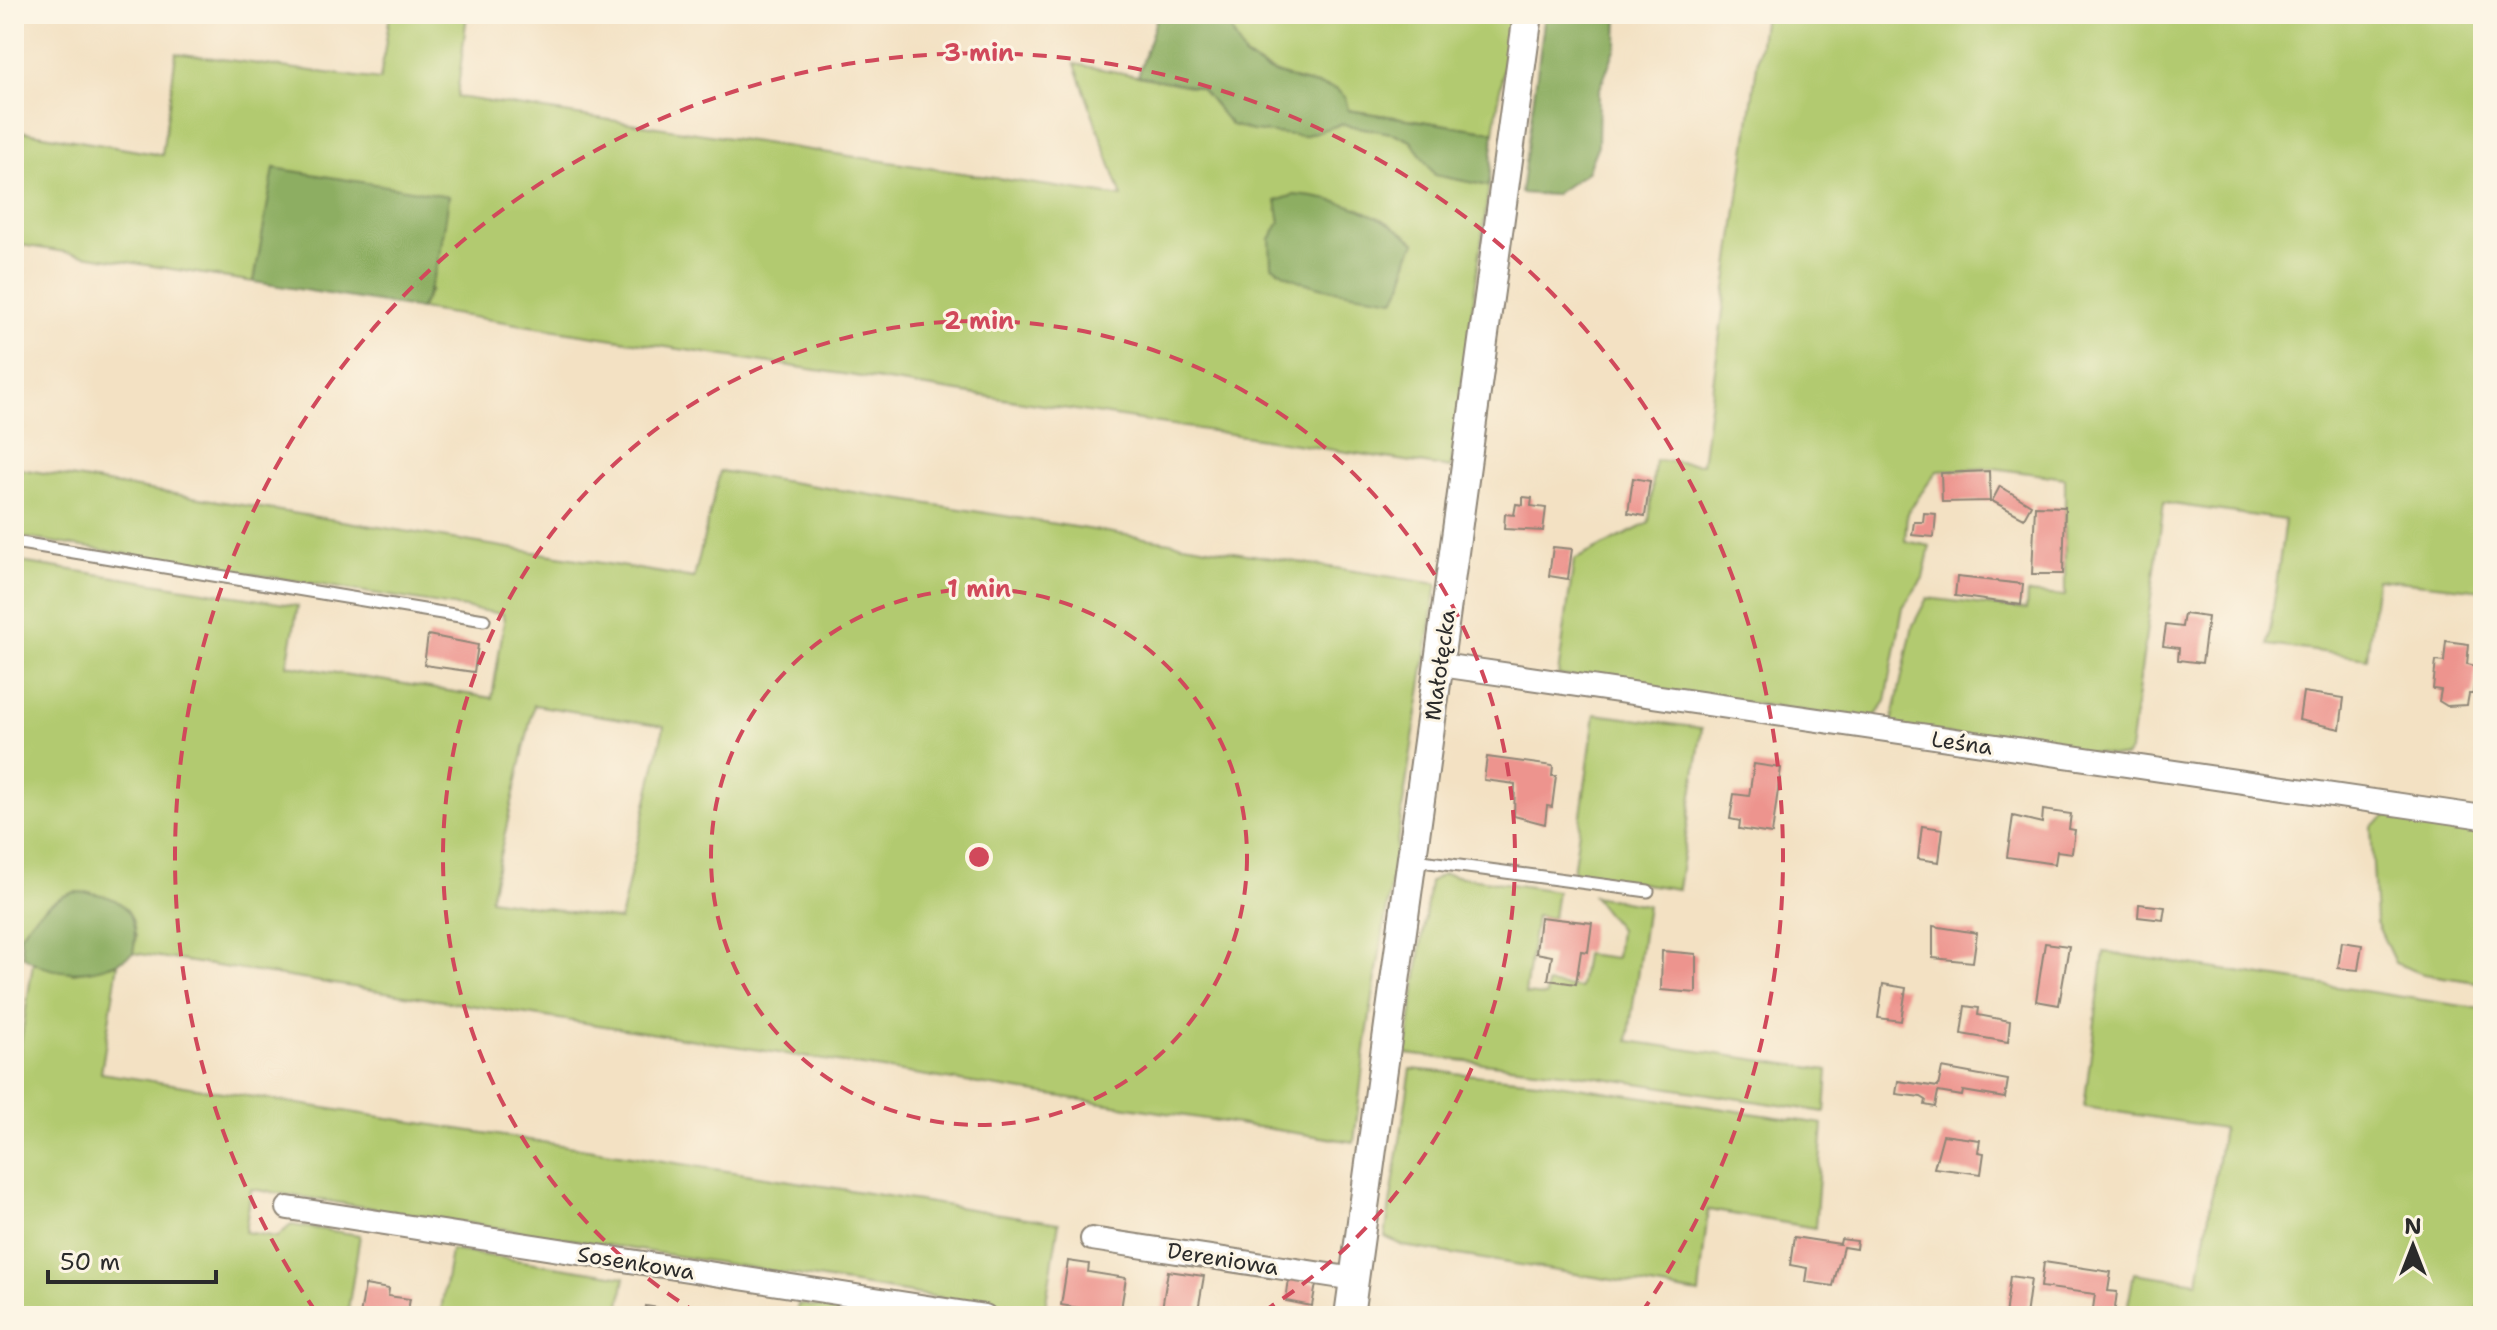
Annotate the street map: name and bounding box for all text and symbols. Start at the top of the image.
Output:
text: 3 min [944,37,1014,69]
text: 2 min [944,305,1014,337]
text: 1 min [947,573,1011,605]
street label: Małołęcka [1418,607,1462,722]
street label: Leśna [1930,724,1995,762]
centre of rings [965,843,993,871]
north arrow [2373,1206,2453,1286]
text: N [2404,1212,2422,1241]
scale bar [48,1234,216,1284]
street label: Dereniowa [1165,1236,1281,1282]
street label: Sosenkowa [575,1239,697,1287]
text: 50 m [60,1246,120,1278]

